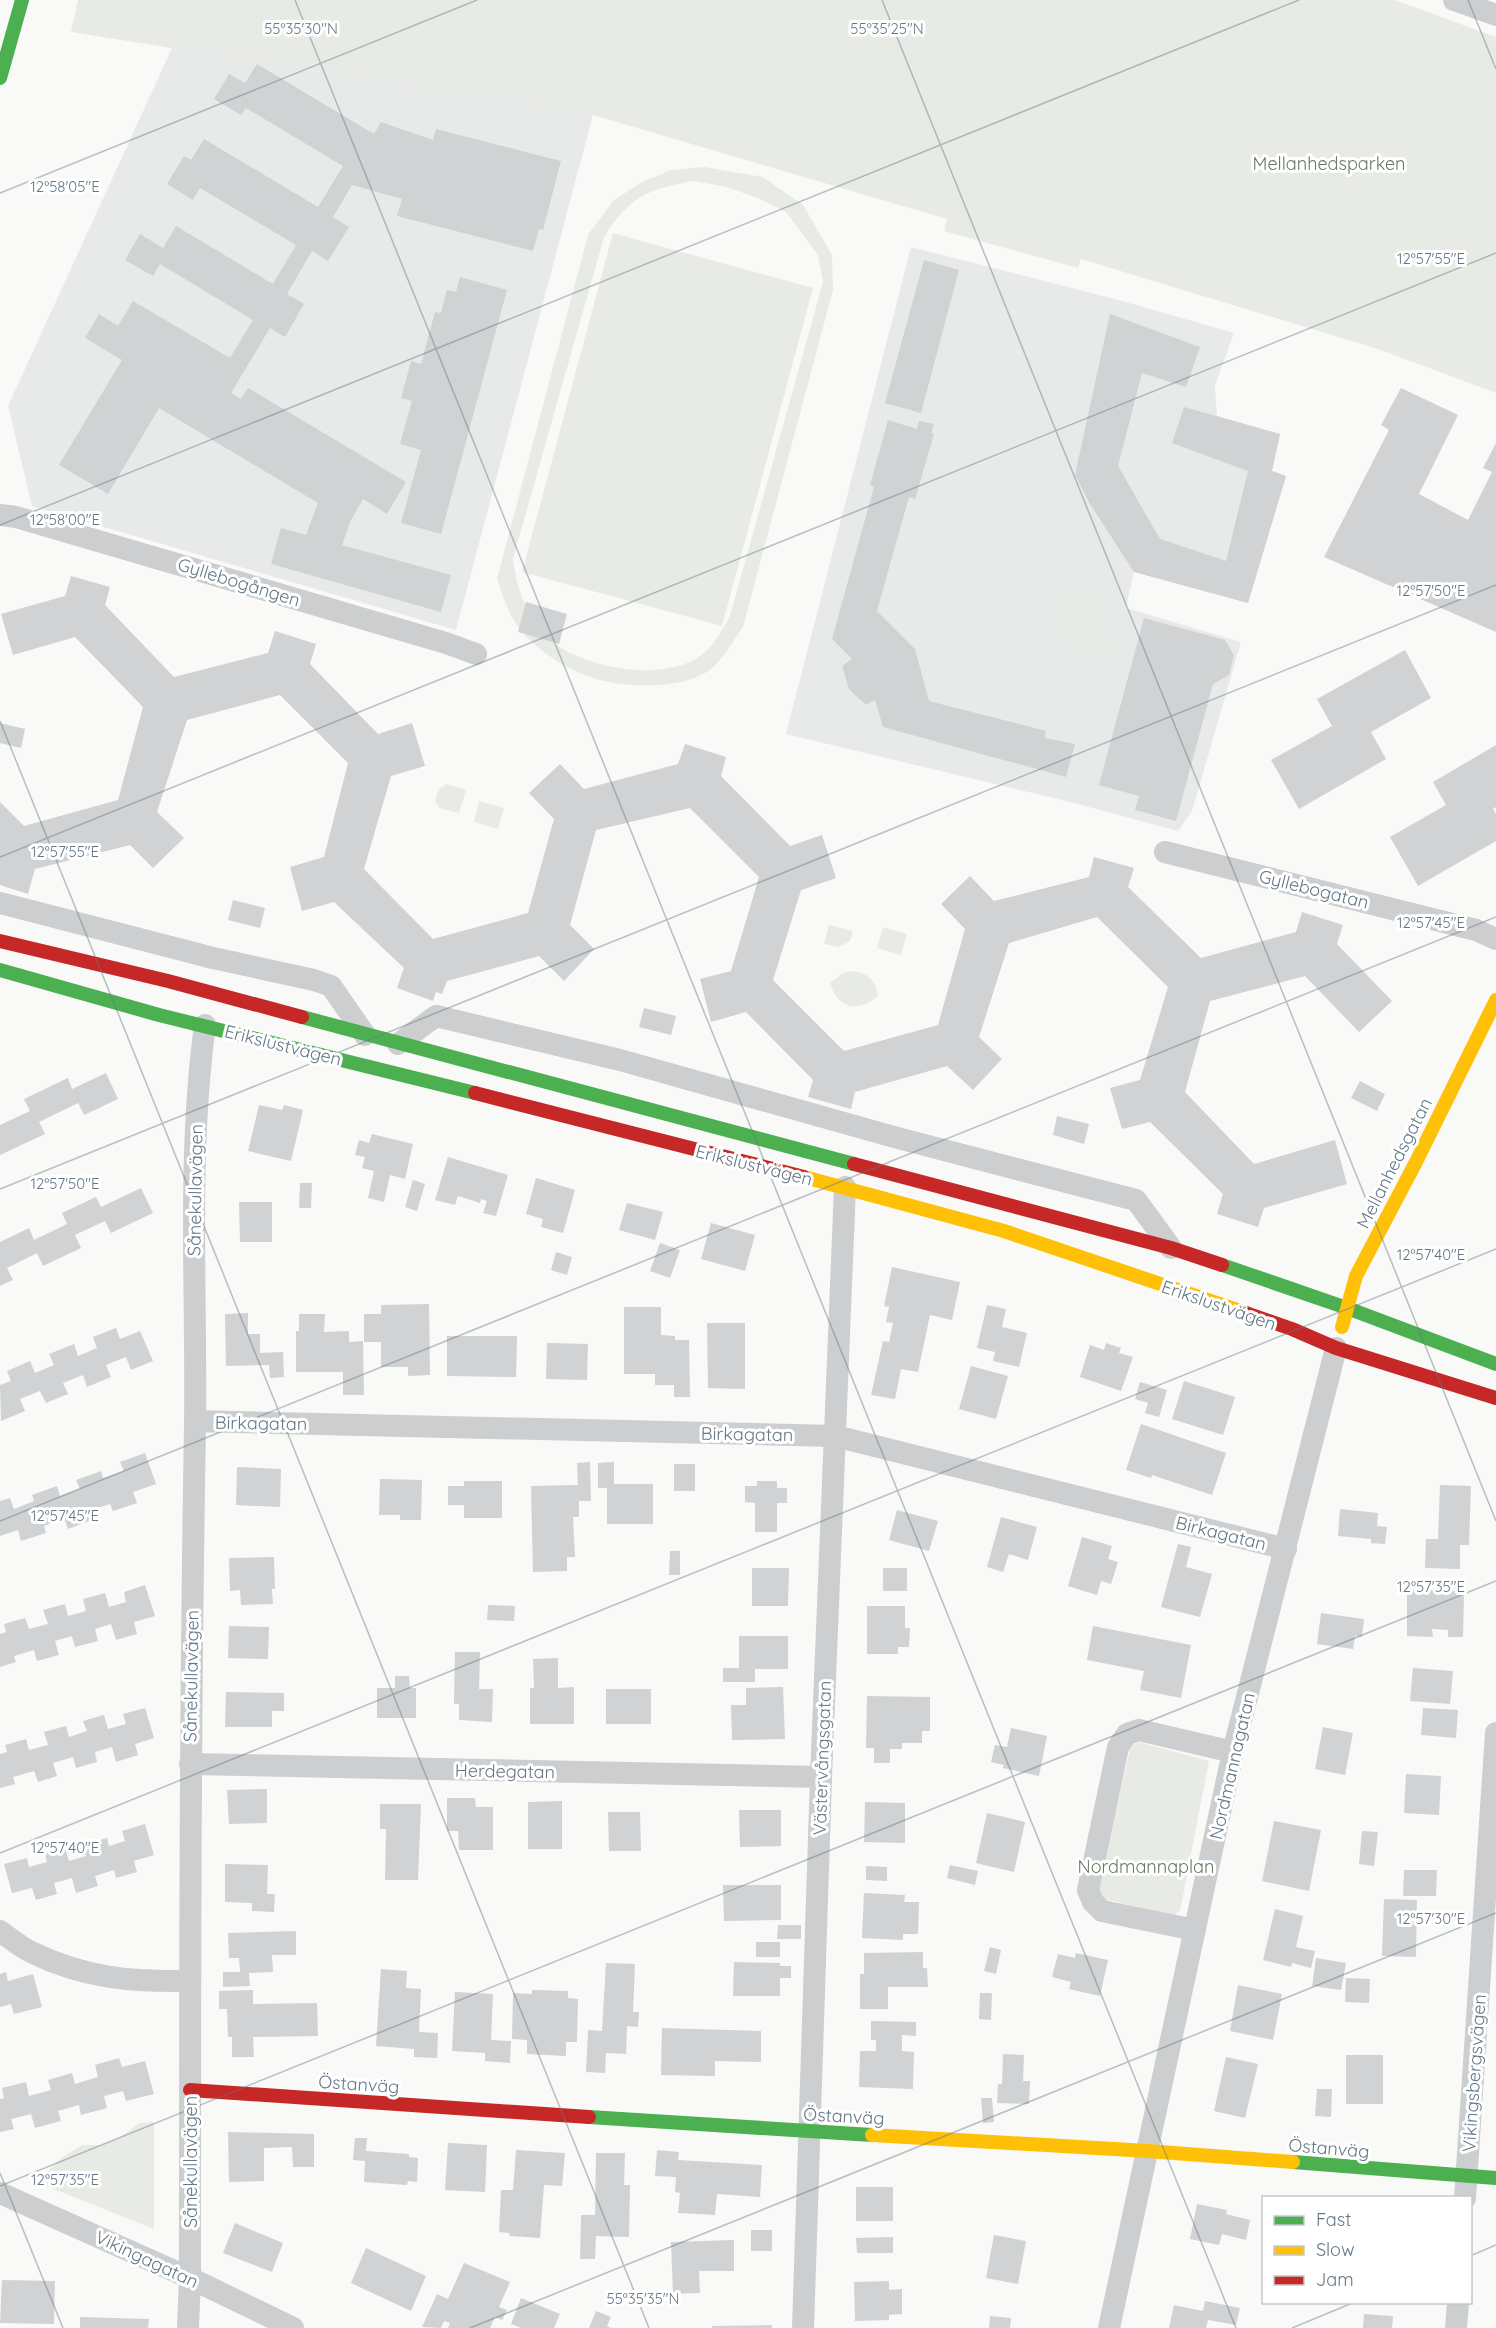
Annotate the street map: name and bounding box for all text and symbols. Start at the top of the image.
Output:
text: 55°35'30"N [264,19,338,38]
text: 55°35'25"N [850,19,924,38]
park label: Mellanhedsparken [1253,152,1405,175]
text: 12°58'05"E [30,177,100,196]
text: 12°57'55"E [1397,249,1465,268]
text: 12°58'00"E [30,510,100,529]
street label: Gyllebogången [175,552,303,612]
text: 12°57'50"E [1397,581,1465,600]
text: 12°57'55"E [31,842,99,861]
street label: Gyllebogatan [1257,864,1371,914]
text: 12°57'45"E [1397,913,1465,932]
street label: Erikslustvägen [222,1019,344,1071]
street label: Mellanhedsgatan [1351,1094,1437,1232]
street label: Sånekullavägen [182,1124,208,1256]
street label: Erikslustvägen [693,1139,815,1191]
text: 12°57'50"E [31,1174,99,1193]
text: 12°57'40"E [1397,1245,1465,1264]
street label: Erikslustvägen [1159,1275,1279,1335]
street label: Birkagatan [215,1411,307,1435]
street label: Birkagatan [701,1422,793,1446]
text: 12°57'45"E [31,1506,99,1525]
street label: Birkagatan [1173,1511,1269,1555]
text: 12°57'35"E [1397,1577,1465,1596]
street label: Sånekullavägen [178,1610,204,1742]
street label: Västervångsgatan [808,1680,836,1836]
street label: Nordmannagatan [1204,1690,1260,1842]
street label: Herdegatan [455,1759,555,1783]
text: 12°57'40"E [31,1838,99,1857]
park label: Nordmannaplan [1078,1855,1214,1878]
text: 12°57'30"E [1397,1909,1465,1928]
street label: Vikingsbergsvägen [1457,1993,1491,2153]
street label: Östanväg [318,2070,400,2098]
street label: Sånekullavägen [179,2096,202,2228]
street label: Östanväg [803,2102,885,2130]
street label: Östanväg [1288,2133,1370,2163]
text: 12°57'35"E [31,2170,99,2189]
legend [1262,2196,1472,2304]
text: Fast [1316,2208,1351,2231]
street label: Vikingagatan [92,2225,202,2293]
text: Slow [1316,2238,1354,2261]
text: Jam [1316,2268,1354,2291]
text: 55°35'35"N [607,2289,679,2308]

